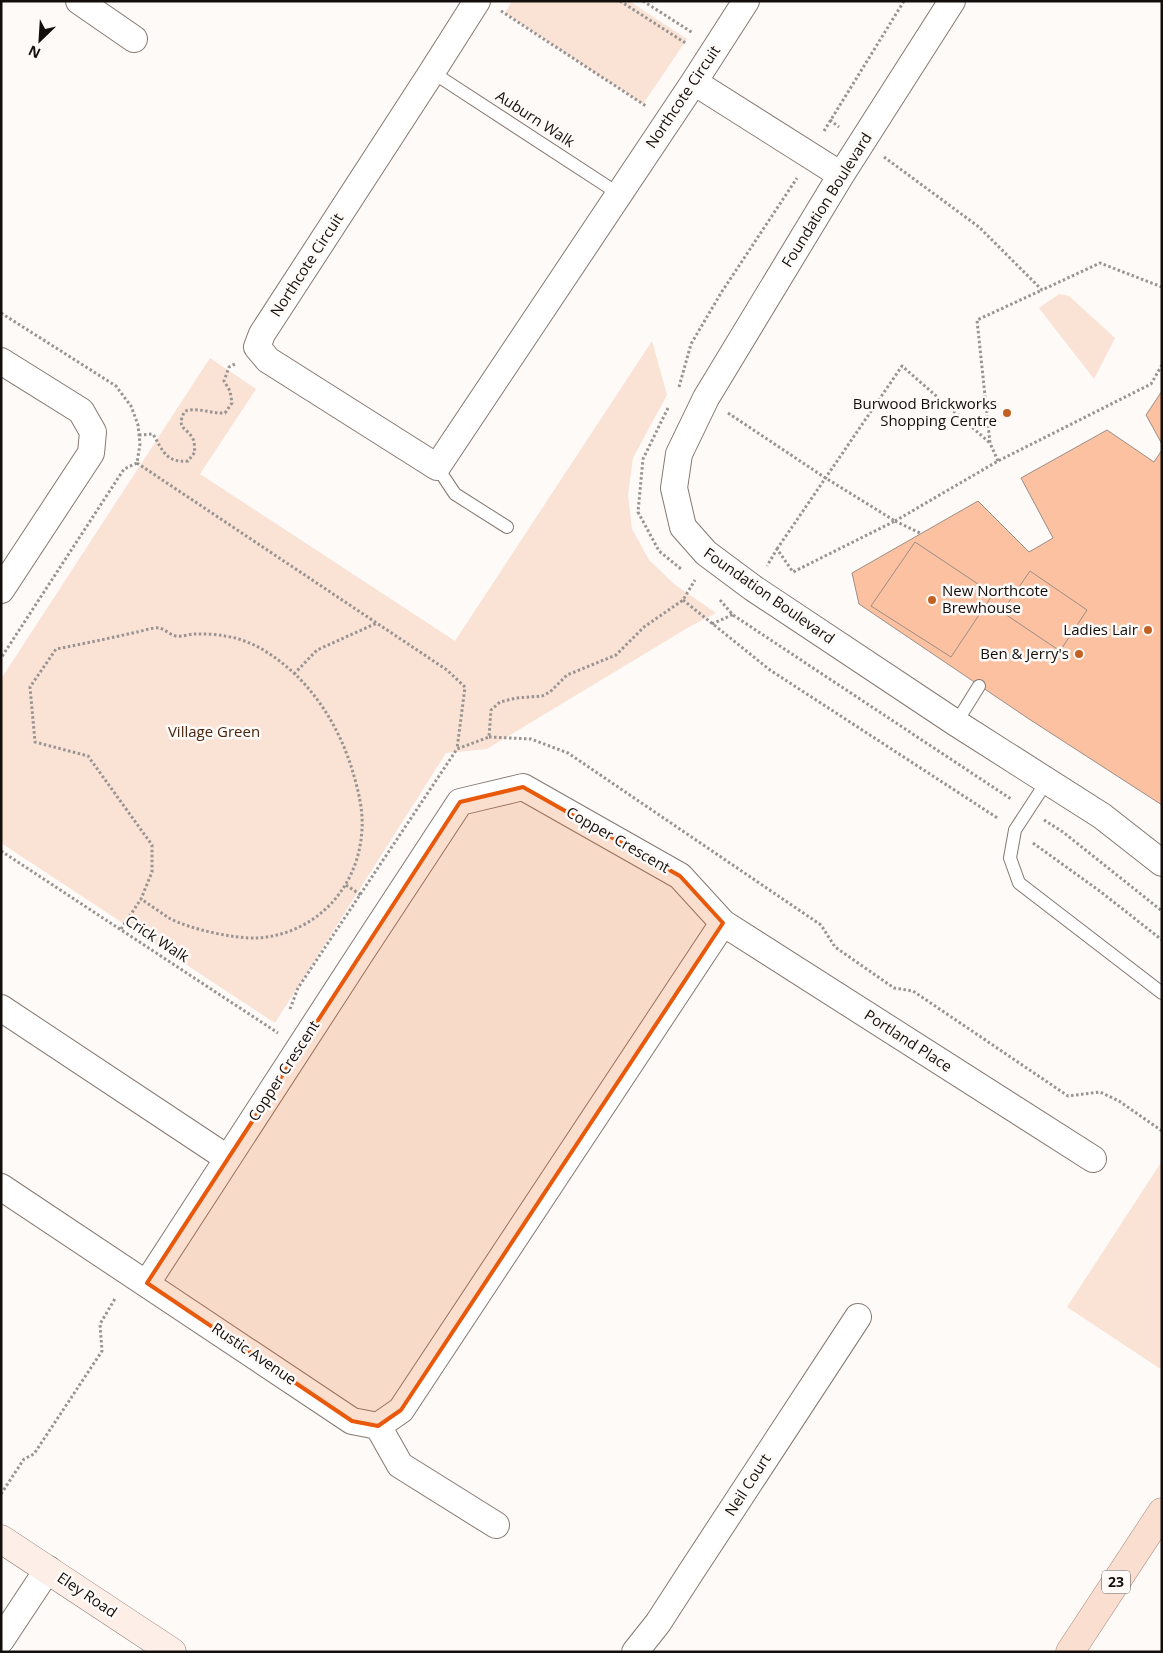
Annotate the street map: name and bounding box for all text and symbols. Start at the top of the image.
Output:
north arrow [15,15,65,65]
text: N [25,41,43,63]
street label: Northcote Circuit [640,41,724,152]
street label: Auburn Walk [492,85,579,151]
street label: Foundation Boulevard [777,128,876,271]
street label: Northcote Circuit [265,209,347,320]
place label: Burwood Brickworks Shopping Centre [853,393,997,430]
marker: Burwood Brickworks Shopping Centre [1001,407,1013,419]
street label: Foundation Boulevard [700,542,839,648]
place label: New Northcote Brewhouse [942,580,1048,617]
marker: New Northcote Brewhouse [926,594,938,606]
place label: Ladies Lair [1063,619,1138,639]
marker: Ladies Lair [1142,624,1154,636]
place label: Ben & Jerry's [980,643,1069,663]
marker: Ben & Jerry's [1073,648,1085,660]
park label: Village Green [168,721,260,741]
street label: Copper Crescent [563,801,674,877]
street label: Crick Walk [122,910,193,966]
street label: Portland Place [861,1004,956,1076]
street label: Copper Crescent [243,1016,323,1125]
street label: Rustic Avenue [208,1317,301,1389]
street label: Neil Court [720,1450,775,1519]
street label: Eley Road [54,1567,121,1621]
road number: 23 [1102,1570,1130,1594]

